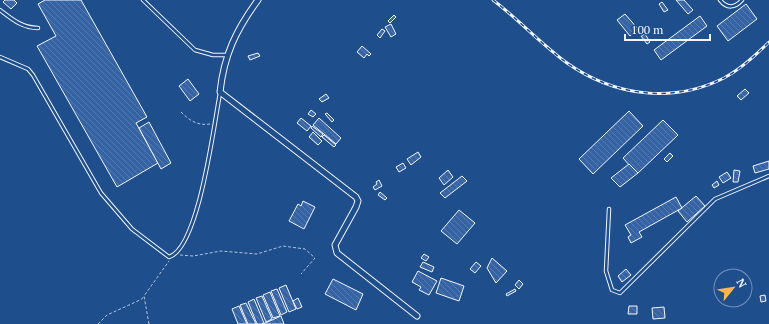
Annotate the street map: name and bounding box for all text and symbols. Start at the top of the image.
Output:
scale bar [625,16,710,42]
text: 100 m [631,22,664,37]
north arrow [713,268,753,308]
text: N [734,276,750,291]

